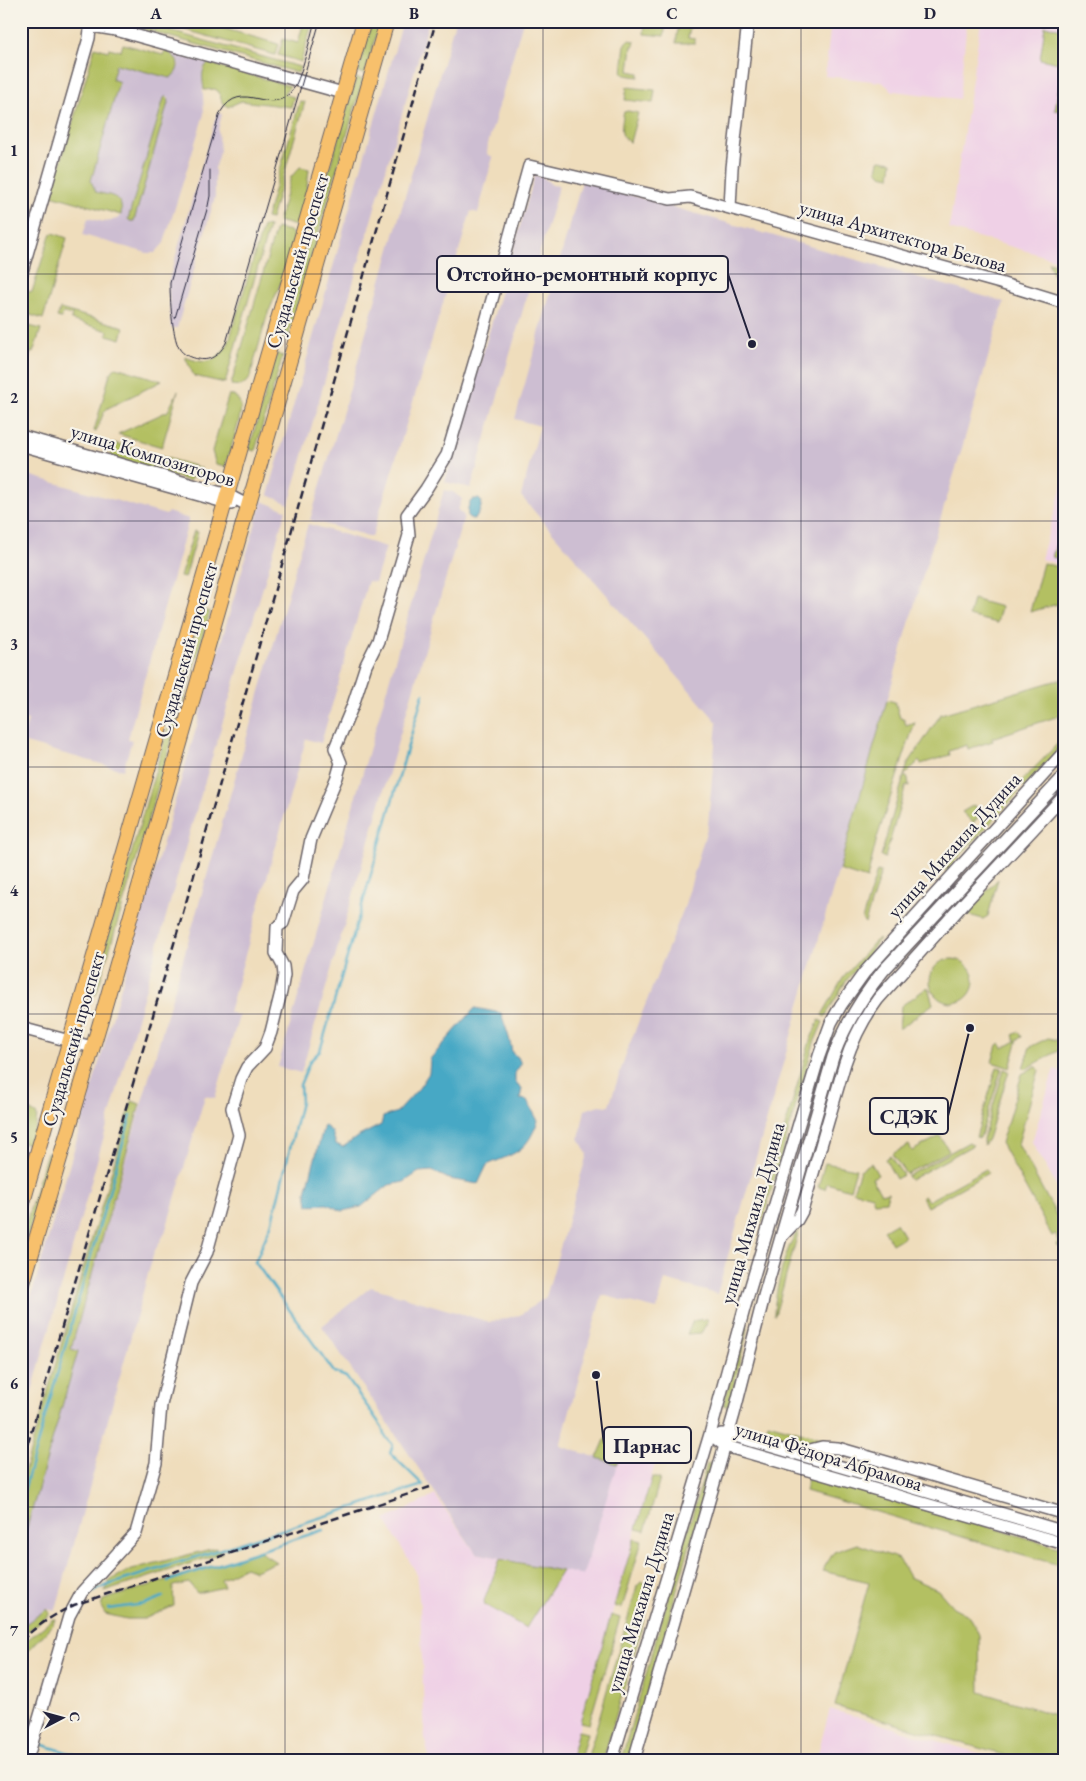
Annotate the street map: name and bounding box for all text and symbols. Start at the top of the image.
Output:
text: A [149,3,162,24]
text: B [409,3,419,24]
text: C [666,3,678,24]
text: D [924,3,936,24]
text: 1 [10,140,18,161]
street label: Суздальский проспект [260,170,334,352]
street label: улица Архитектора Белова [796,194,1010,278]
callout: Отстойно-ремонтный корпус [437,256,728,292]
text: Отстойно-ремонтный корпус [447,260,718,287]
text: 2 [10,387,19,408]
street label: улица Композиторов [68,418,238,492]
street label: Суздальский проспект [149,559,223,741]
text: 3 [10,634,18,655]
street label: улица Михаила Дудина [881,766,1027,924]
text: 4 [10,880,19,901]
street label: Суздальский проспект [36,948,110,1130]
callout: СДЭК [870,1098,948,1134]
text: СДЭК [880,1103,939,1130]
street label: улица Михаила Дудина [714,1119,790,1307]
text: 5 [10,1127,18,1148]
text: 6 [10,1373,19,1394]
street label: улица Фёдора Абрамова [732,1415,926,1497]
callout: Парнас [604,1427,691,1463]
text: Парнас [613,1432,681,1459]
street label: улица Михаила Дудина [600,1508,680,1696]
text: 7 [10,1620,19,1641]
north arrow [38,1694,88,1744]
text: С [65,1711,84,1723]

